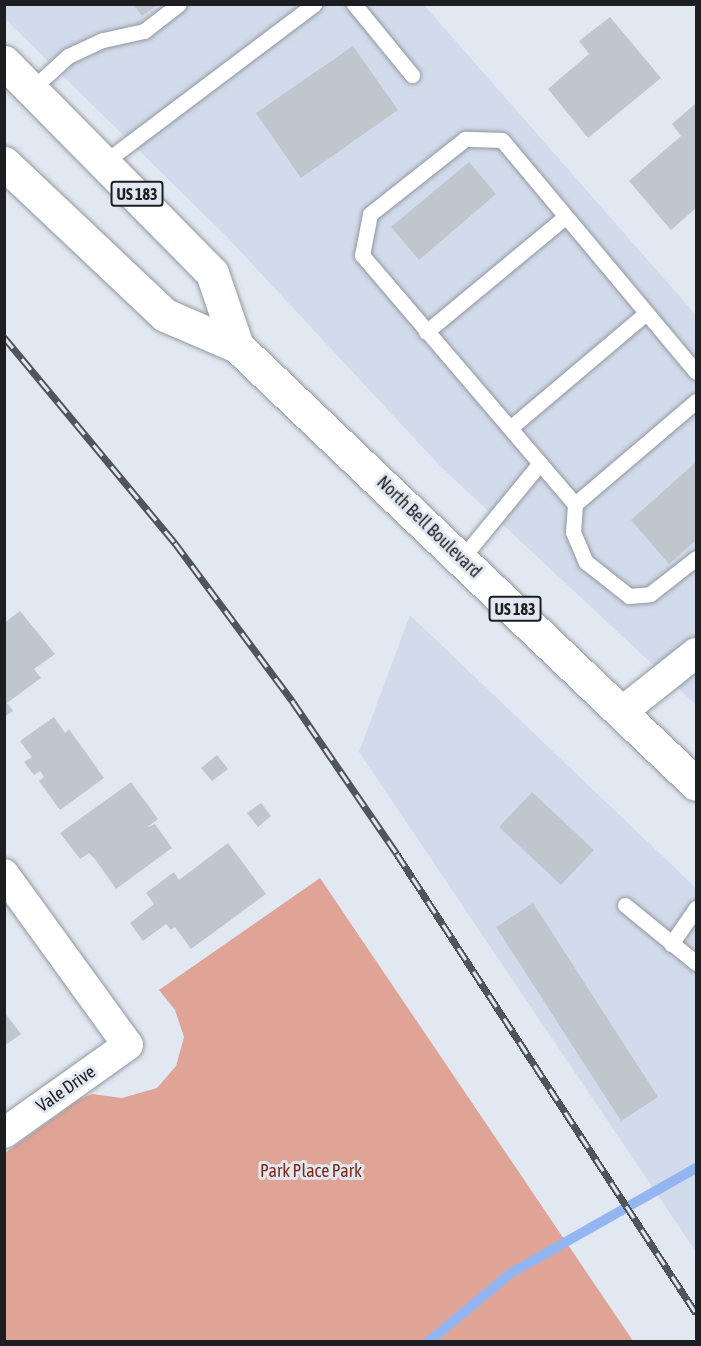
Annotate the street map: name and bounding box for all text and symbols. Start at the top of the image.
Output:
road number: US 183 [110,181,164,207]
street label: North Bell Boulevard [372,472,486,582]
road number: US 183 [488,596,542,622]
street label: Vale Drive [32,1061,100,1117]
park label: Park Place Park [260,1160,362,1182]

